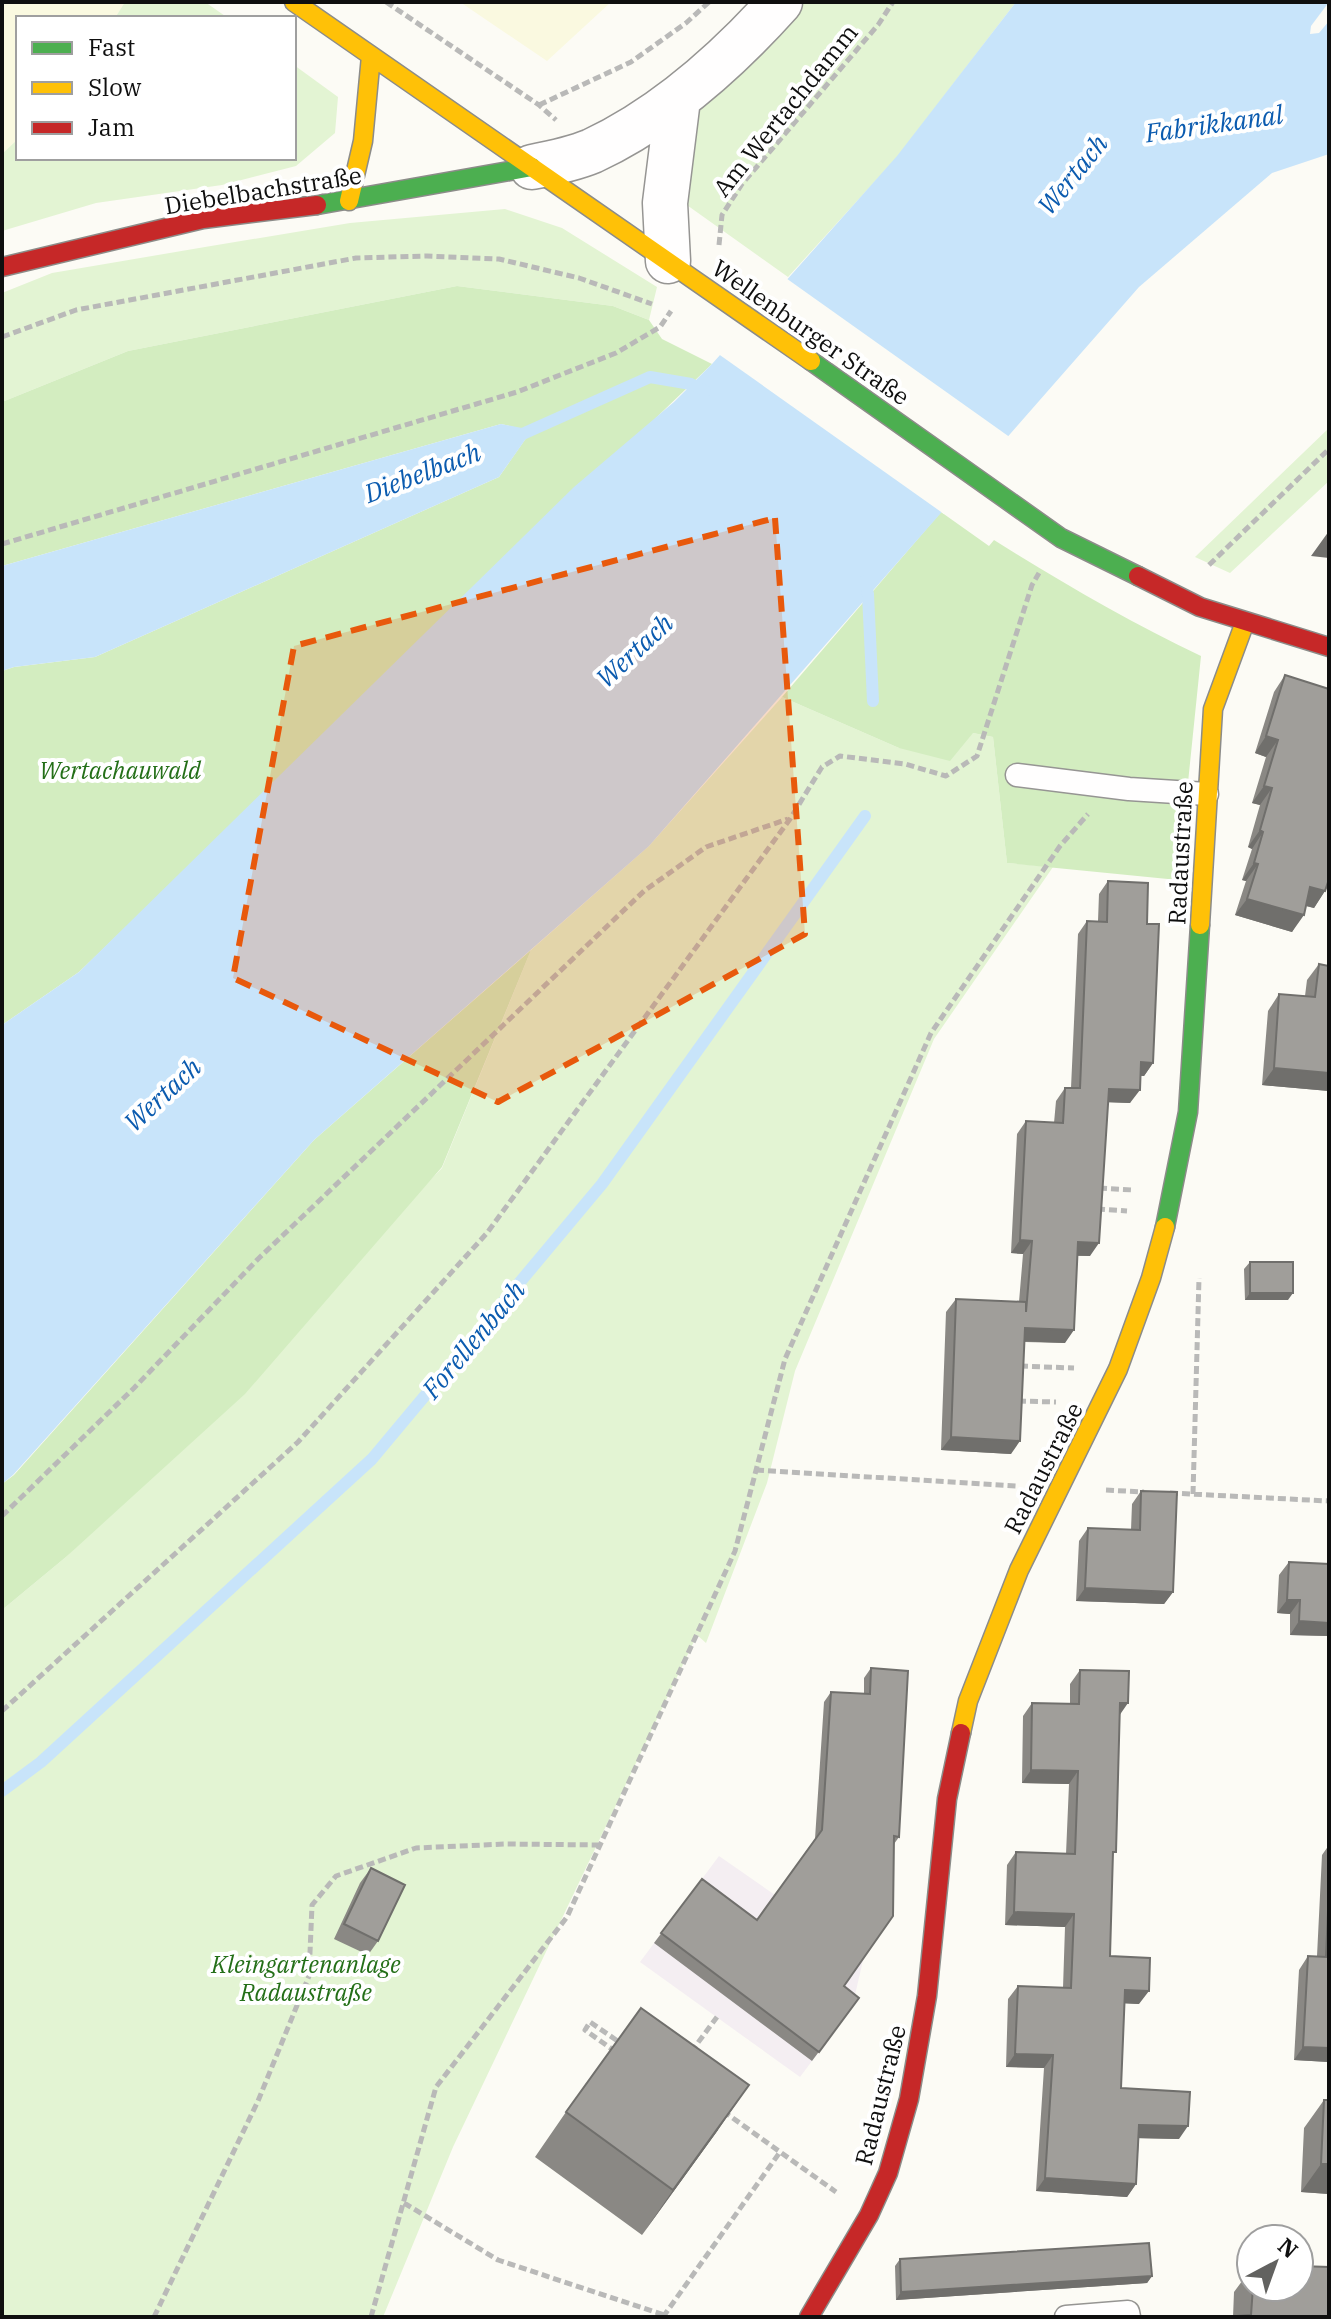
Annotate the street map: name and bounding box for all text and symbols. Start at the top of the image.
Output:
legend [16,16,296,160]
street label: Am Wertachdamm [705,17,865,203]
text: Fast [88,31,135,63]
text: Slow [88,71,142,103]
water label: Fabrikkanal [1142,96,1286,150]
text: Jam [88,111,135,143]
water label: Wertach [1029,126,1115,221]
street label: Diebelbachstraße [162,159,364,221]
street label: Wellenburger Straße [706,252,916,412]
water label: Diebelbach [358,434,486,510]
water label: Wertach [588,605,680,694]
park label: Wertachauwald [39,754,202,786]
street label: Radaustraße [1160,780,1200,926]
water label: Wertach [116,1049,208,1138]
water label: Forellenbach [413,1273,533,1406]
street label: Radaustraße [996,1397,1090,1539]
park label: Kleingartenanlage Radaustraße [210,1948,401,2008]
street label: Radaustraße [847,2021,913,2169]
north arrow [1235,2223,1315,2303]
text: N [1272,2231,1305,2264]

